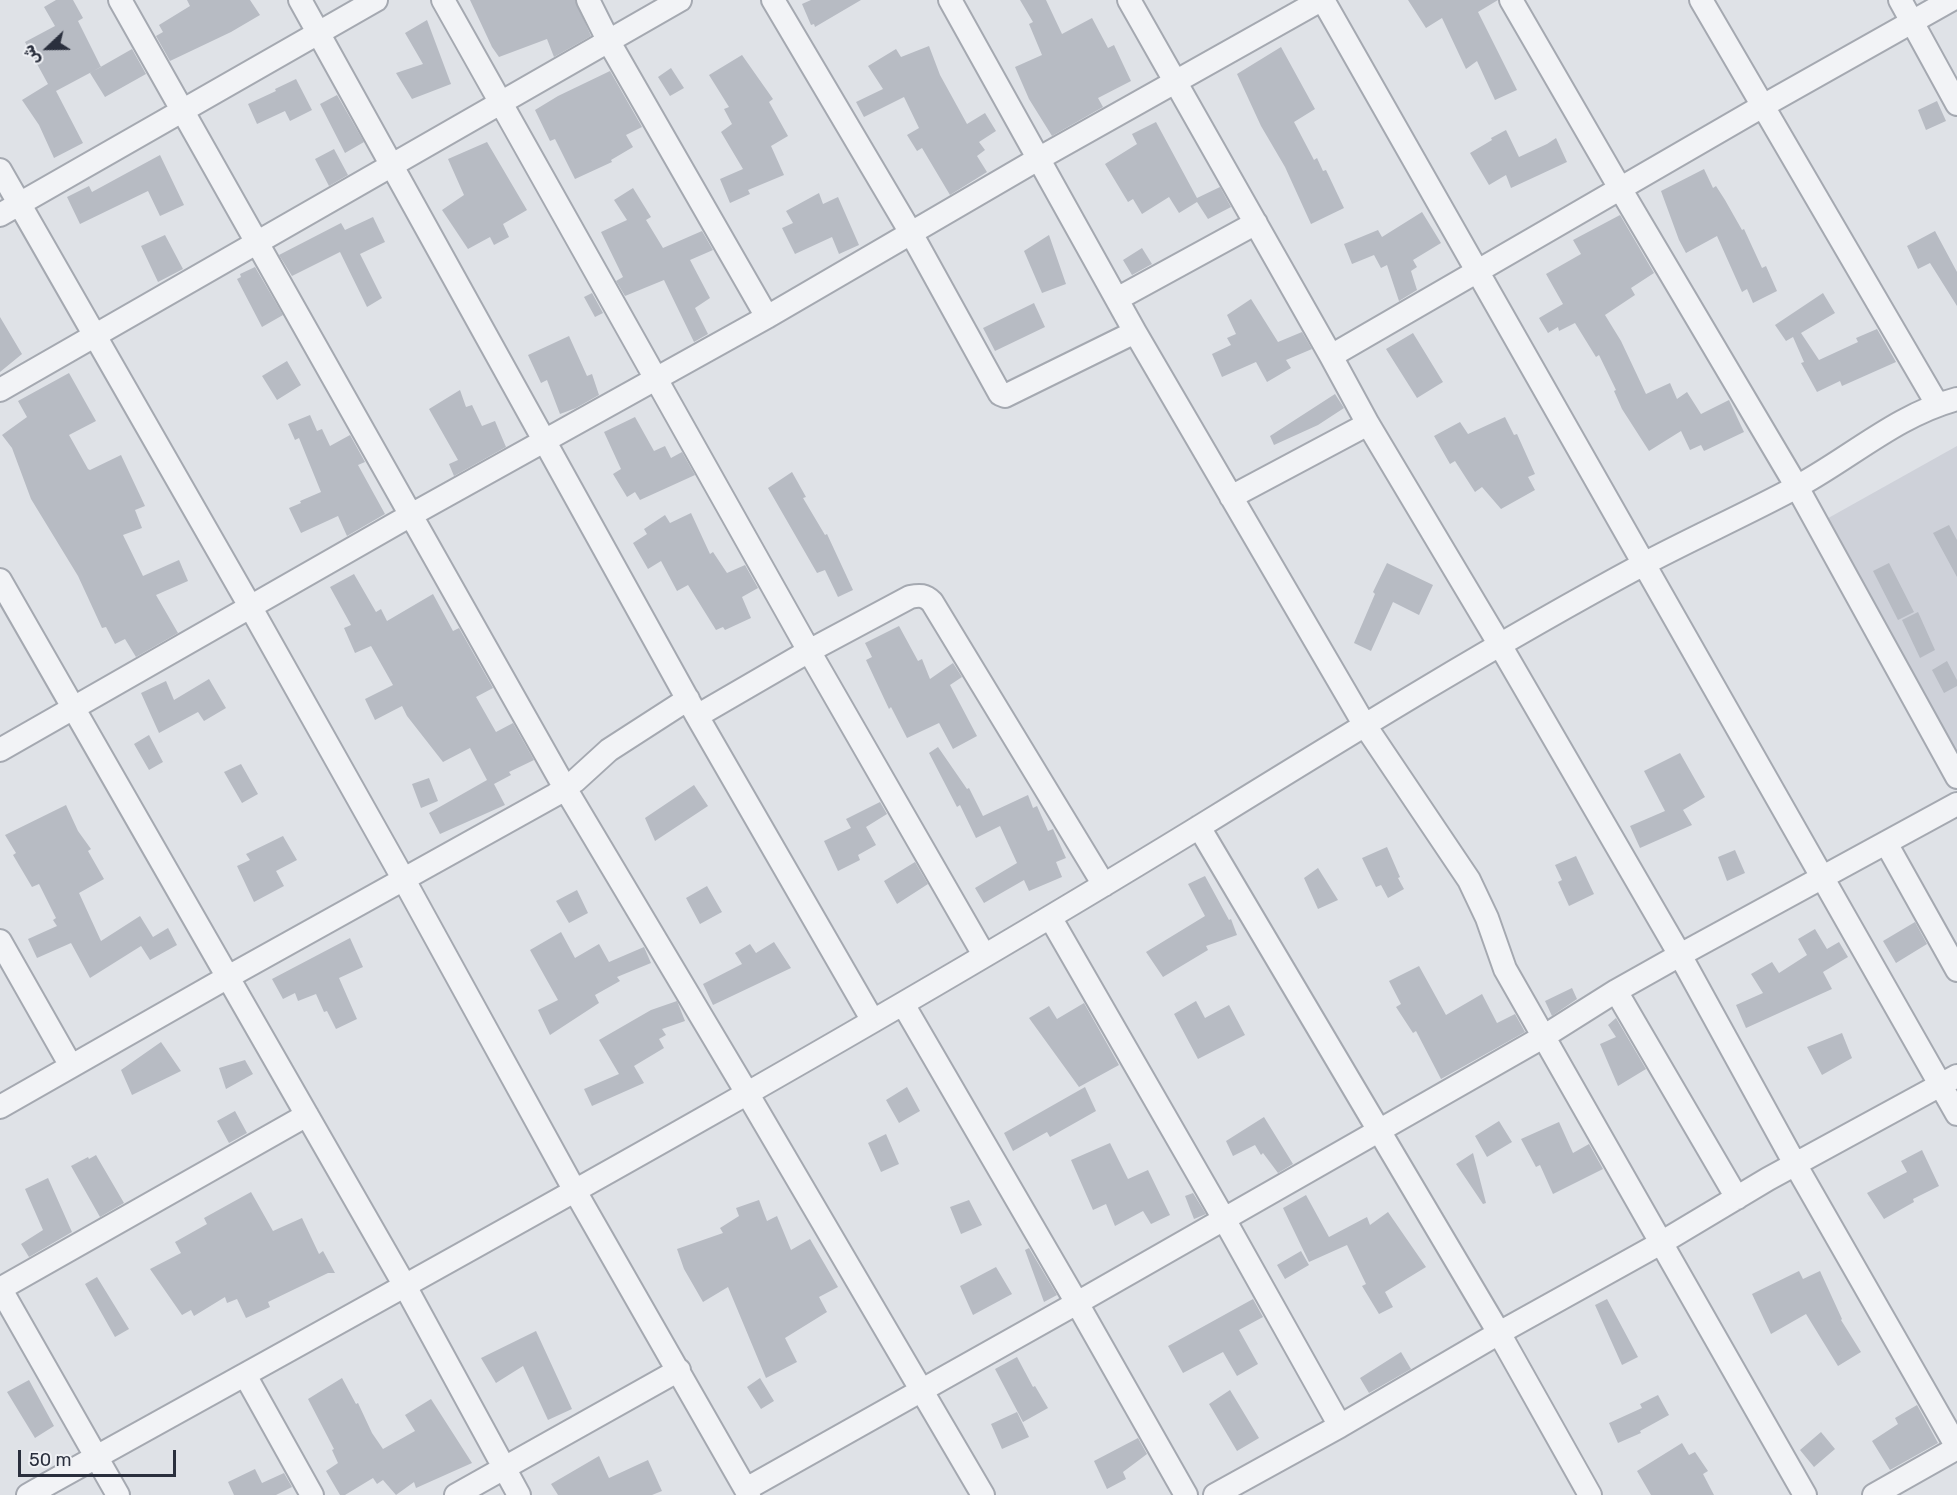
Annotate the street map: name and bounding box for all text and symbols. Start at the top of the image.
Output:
north arrow [18,18,78,78]
text: ش [18,42,43,68]
scale bar [21,1438,178,1476]
text: 50 m [29,1449,72,1471]

